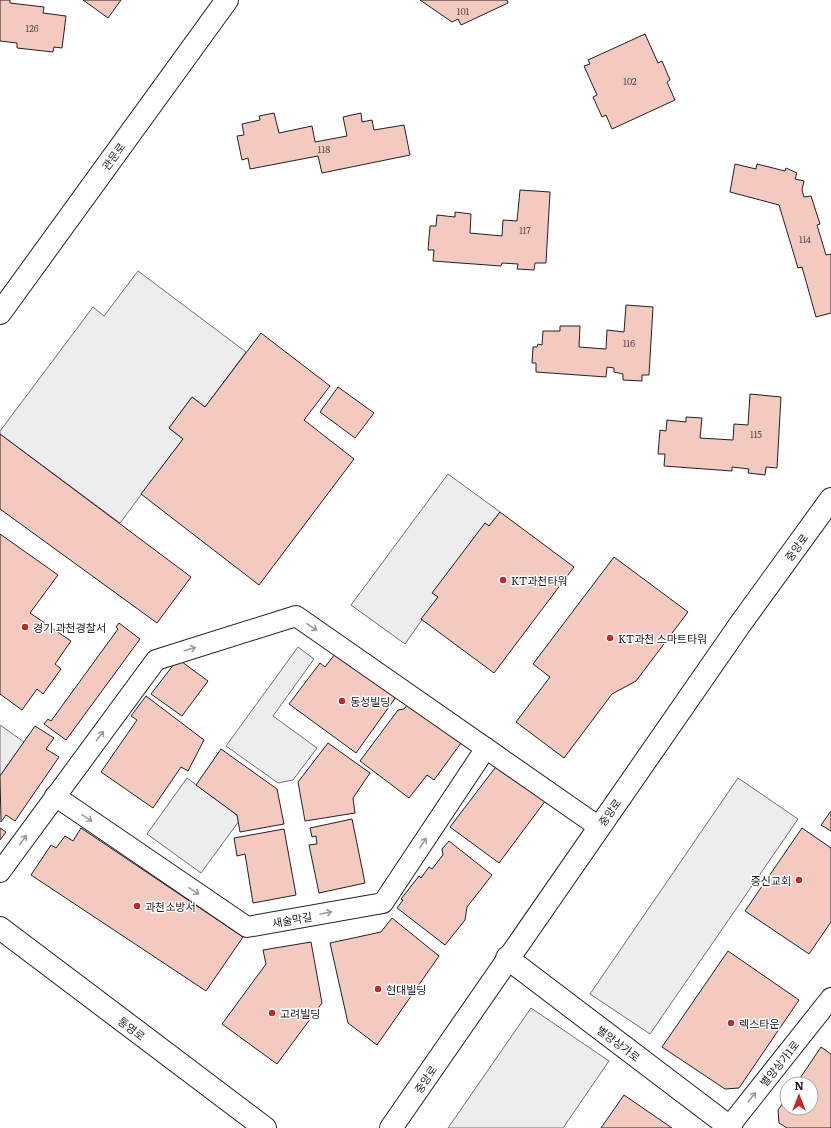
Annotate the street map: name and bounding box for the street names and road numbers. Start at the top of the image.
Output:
street label: 관문로 [98,139,128,173]
street label: 중앙로 [781,530,811,564]
street label: 중앙로 [594,795,624,829]
street label: 새술막길 [271,908,313,930]
street label: 통영로 [115,1012,149,1044]
street label: 별양상가로 [594,1021,644,1065]
street label: 별양상가1로 [755,1037,803,1089]
street label: 중앙로 [410,1062,440,1096]

